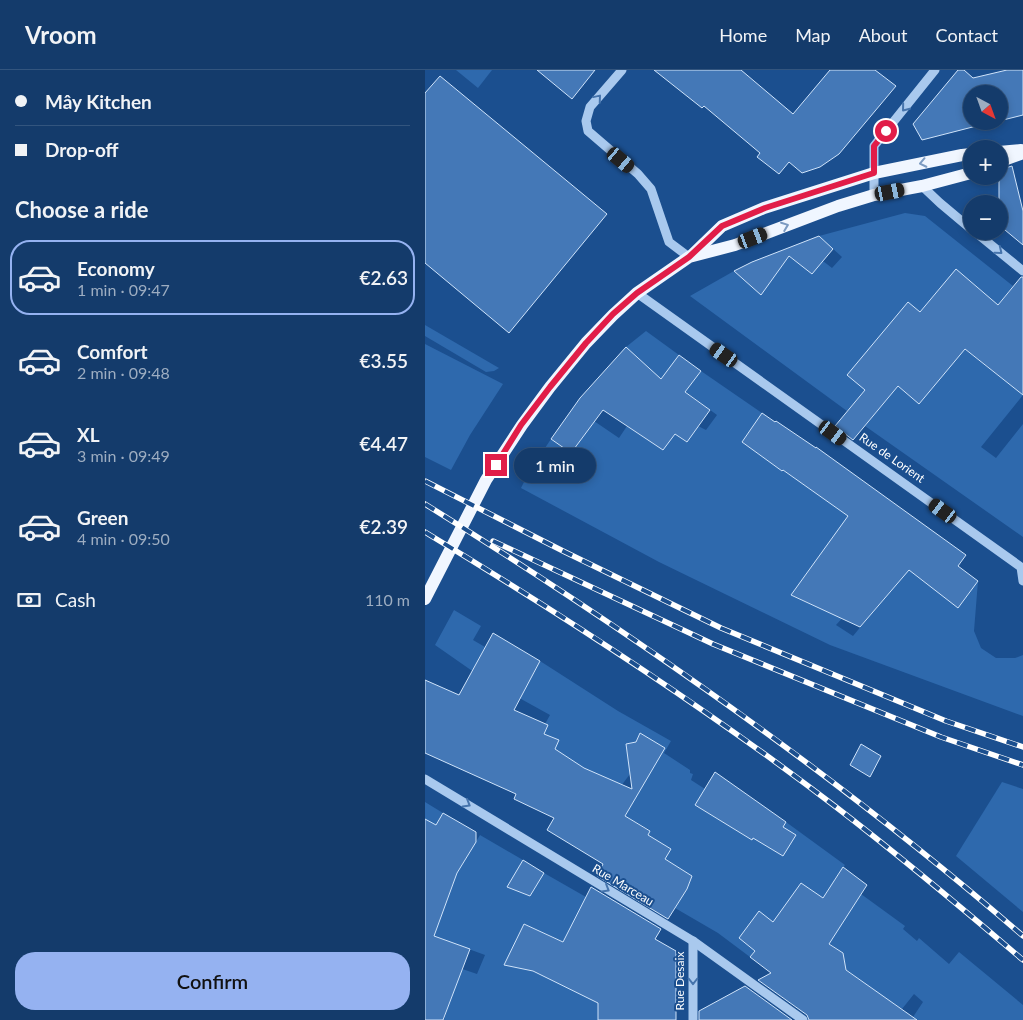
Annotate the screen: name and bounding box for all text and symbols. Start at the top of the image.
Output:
text: Vroom [25,20,97,49]
text: Home [719,24,767,46]
text: Map [795,24,831,46]
text: About [859,24,908,46]
text: Contact [936,24,998,46]
north arrow [963,85,1007,130]
map controls [963,85,1008,240]
text: Mây Kitchen [45,90,152,113]
one-way arrow [592,95,601,104]
one-way arrow [902,102,910,111]
route start [875,120,897,142]
text: Drop-off [45,138,119,161]
button: + [963,140,1008,185]
car [604,145,637,175]
one-way arrow [919,157,928,168]
car [873,182,906,202]
button: − [963,195,1008,240]
text: Choose a ride [15,196,149,223]
one-way arrow [780,222,789,232]
car [736,226,769,250]
one-way arrow [993,246,1002,255]
icon: car [17,255,62,300]
text: Economy [77,257,155,280]
text: €2.63 [359,266,408,289]
text: 1 min · 09:47 [77,280,170,299]
icon: car [17,338,62,383]
text: Comfort [77,340,148,363]
car [707,340,740,370]
text: €3.55 [359,349,408,372]
text: 2 min · 09:48 [77,363,170,382]
car [816,418,849,448]
icon: car [17,421,62,466]
text: XL [77,423,100,446]
street label: Rue de Lorient [857,429,929,486]
text: €4.47 [359,432,408,455]
text: 3 min · 09:49 [77,446,170,465]
callout: 1 min [513,448,596,482]
route end [485,454,507,476]
text: 1 min [535,456,575,475]
car [926,496,959,526]
icon: car [17,504,62,549]
text: Green [77,506,128,529]
text: €2.39 [359,515,408,538]
text: 4 min · 09:50 [77,529,170,548]
icon: cash [15,586,43,614]
text: Cash [55,588,96,611]
text: 110 m [365,590,410,609]
one-way arrow [461,798,470,808]
street label: Rue Marceau [590,860,657,909]
one-way arrow [600,882,609,892]
button: Confirm [15,952,410,1010]
street label: Rue Desaix [672,952,687,1010]
one-way arrow [688,977,698,985]

